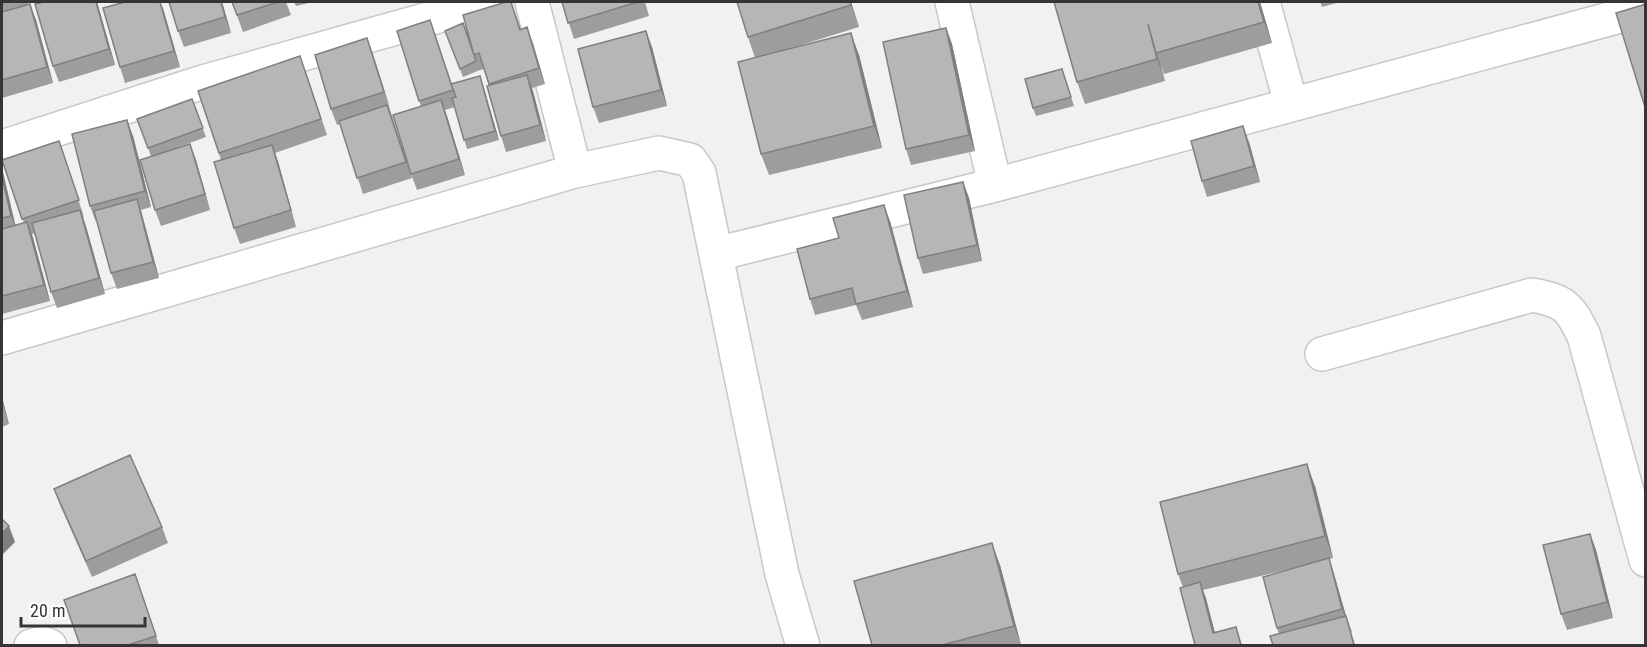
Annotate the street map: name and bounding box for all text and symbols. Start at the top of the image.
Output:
scale bar [21,590,146,628]
text: 20 m [30,600,65,621]

